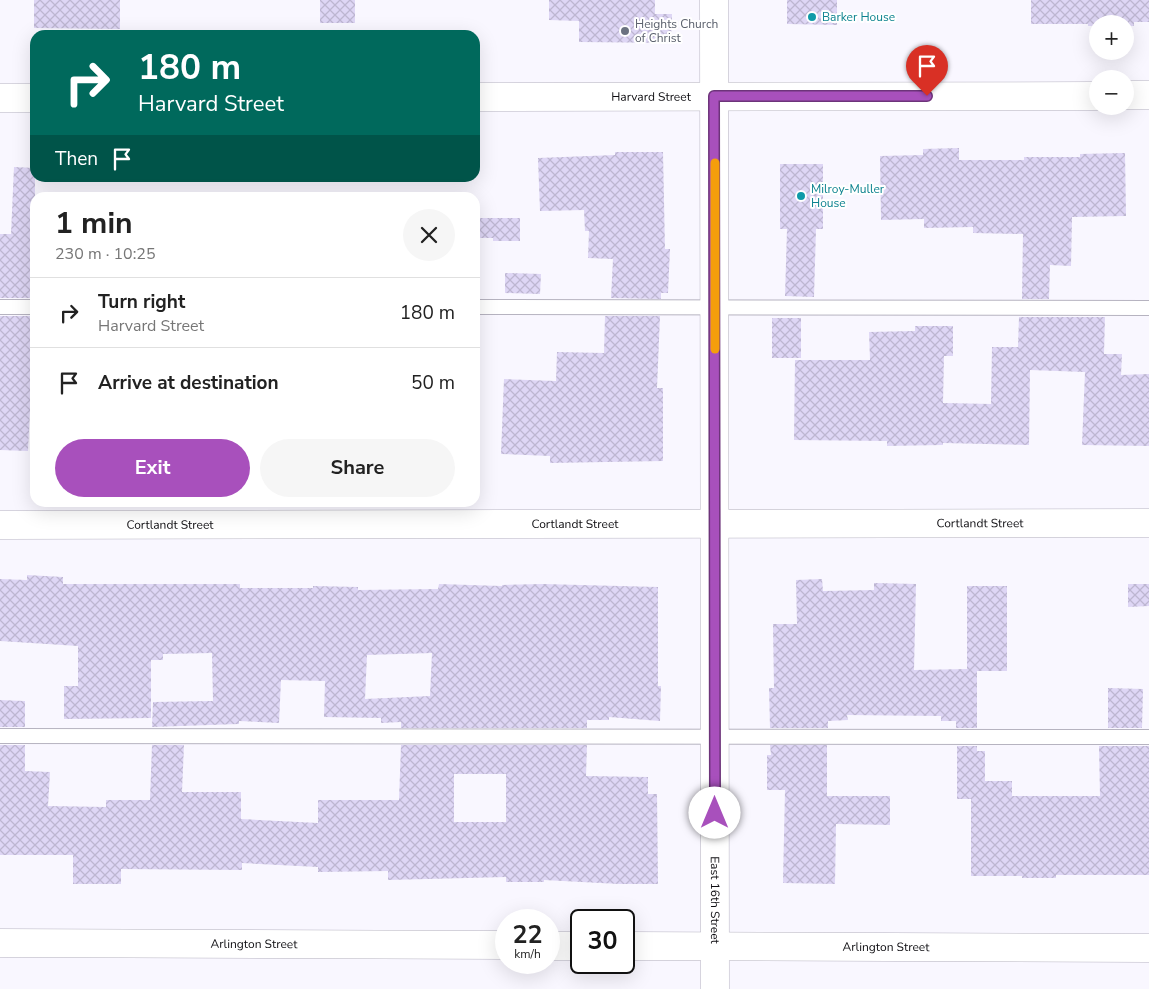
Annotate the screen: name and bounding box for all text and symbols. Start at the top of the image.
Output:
place label: Barker House [822,9,895,25]
marker: Barker House [806,11,818,23]
map controls [1089,15,1134,115]
button: + [1089,15,1134,60]
place label: Heights Church of Christ [635,16,718,46]
marker: Heights Church of Christ [619,25,631,37]
text: 180 m [138,44,241,91]
pin [906,45,948,96]
icon: right [55,50,120,115]
icon: arrive [913,52,941,80]
button: − [1089,70,1134,115]
text: Harvard Street [138,89,284,119]
street label: Harvard Street [611,89,692,105]
icon: arrive [108,145,136,173]
text: Then [55,146,98,172]
place label: Milroy-Muller House [811,181,885,211]
marker: Milroy-Muller House [795,190,807,202]
text: 1 min [55,203,133,244]
button: close [403,209,455,261]
text: 230 m · 10:25 [55,243,156,265]
text: Turn right [98,289,185,315]
icon: right [55,299,83,327]
text: 180 m [400,300,455,326]
text: Harvard Street [98,315,204,337]
icon: arrive [55,369,83,397]
text: Arrive at destination [98,370,279,396]
text: 50 m [411,370,455,396]
button: Exit [55,439,250,497]
button: Share [260,439,455,497]
street label: Cortlandt Street [936,515,1024,531]
street label: Cortlandt Street [531,516,619,532]
street label: Cortlandt Street [126,517,214,533]
position arrow [688,786,740,838]
street label: East 16th Street [707,856,723,945]
speed limit sign: 30 [570,909,635,974]
text: 22 [512,918,543,952]
street label: Arlington Street [211,936,298,952]
street label: Arlington Street [843,939,930,955]
text: km/h [514,946,541,962]

